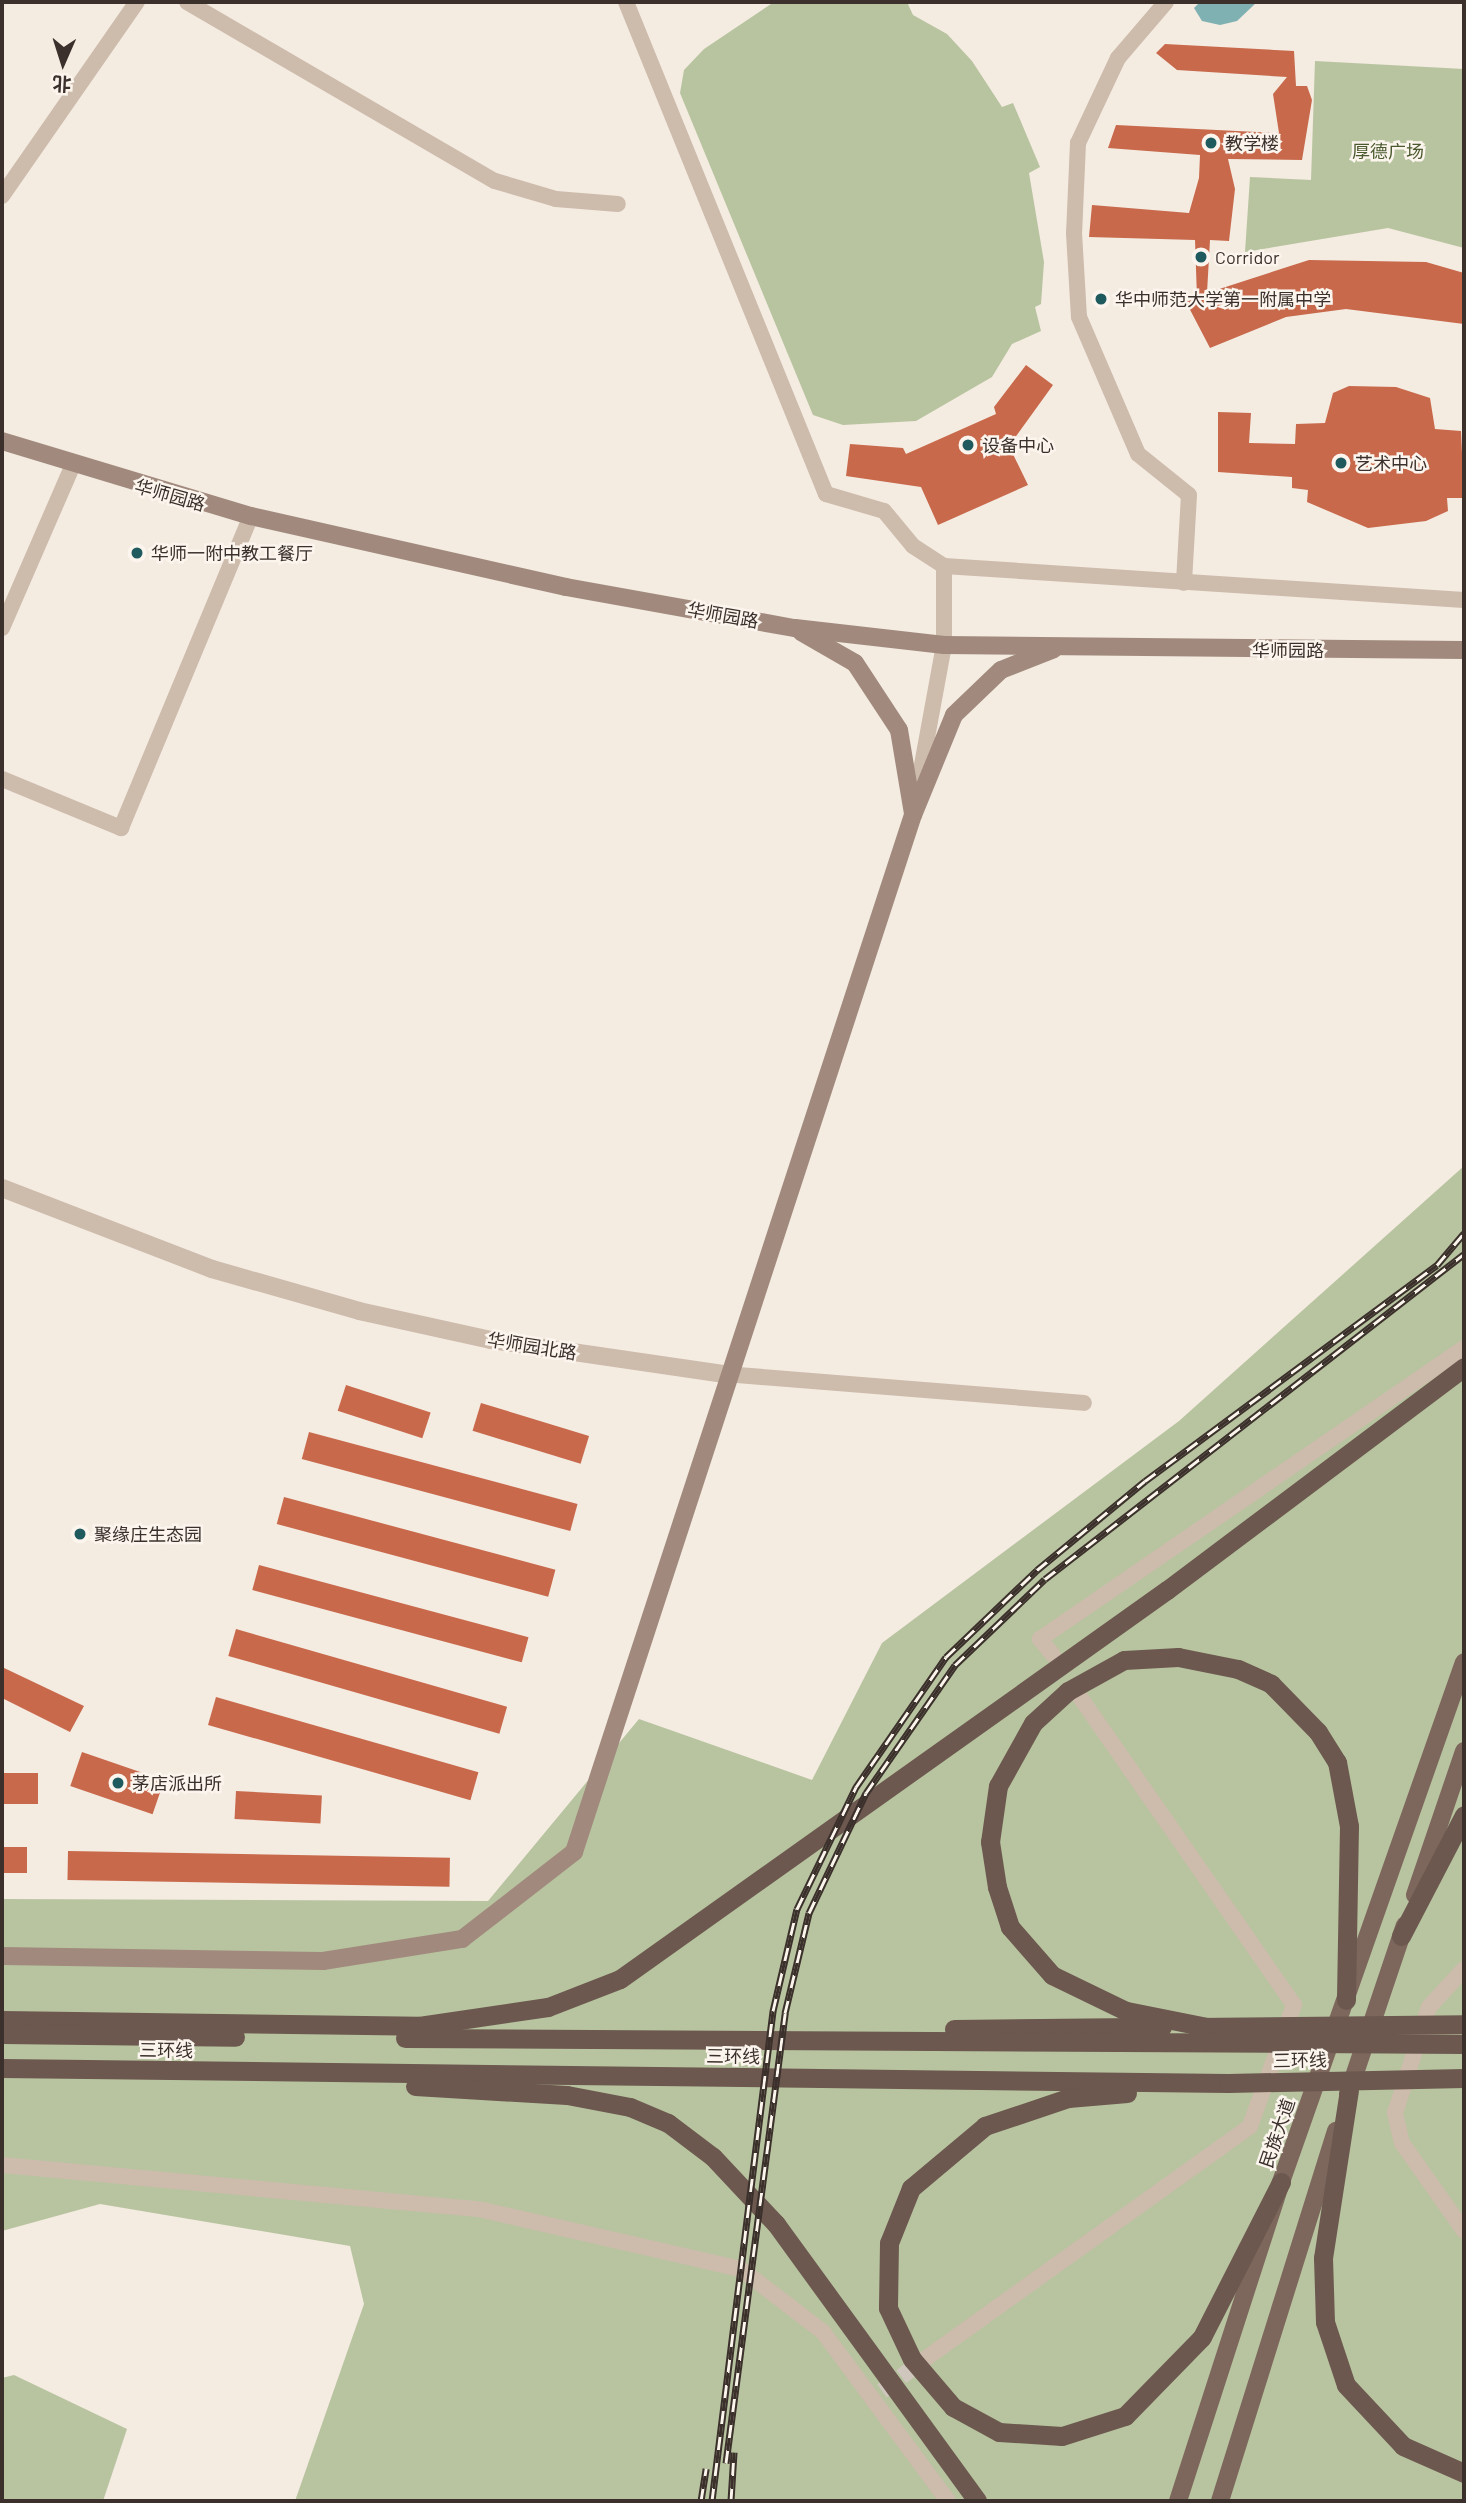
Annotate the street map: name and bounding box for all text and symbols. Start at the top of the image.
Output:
north arrow [28,28,98,98]
text: 北 [52,72,72,96]
place label: 教学楼 [1225,132,1279,154]
marker: 教学楼 [1203,135,1219,151]
park label: 厚德广场 [1352,140,1424,162]
place label: Corridor [1215,246,1280,268]
marker: Corridor [1193,249,1209,265]
place label: 华中师范大学第一附属中学 [1115,288,1331,310]
marker: 华中师范大学第一附属中学 [1093,291,1109,307]
place label: 设备中心 [982,434,1054,456]
marker: 设备中心 [960,437,976,453]
place label: 艺术中心 [1355,452,1427,474]
marker: 艺术中心 [1333,455,1349,471]
street label: 华师园路 [132,475,208,515]
place label: 华师一附中教工餐厅 [151,542,313,564]
marker: 华师一附中教工餐厅 [129,545,145,561]
street label: 华师园路 [686,598,760,632]
street label: 华师园路 [1252,639,1324,661]
street label: 华师园北路 [486,1328,578,1364]
place label: 聚缘庄生态园 [94,1523,202,1545]
marker: 聚缘庄生态园 [72,1526,88,1542]
place label: 茅店派出所 [132,1772,222,1794]
marker: 茅店派出所 [110,1775,126,1791]
street label: 三环线 [139,2039,193,2061]
street label: 三环线 [706,2045,760,2067]
street label: 三环线 [1273,2049,1327,2071]
street label: 民族大道 [1255,2095,1299,2171]

